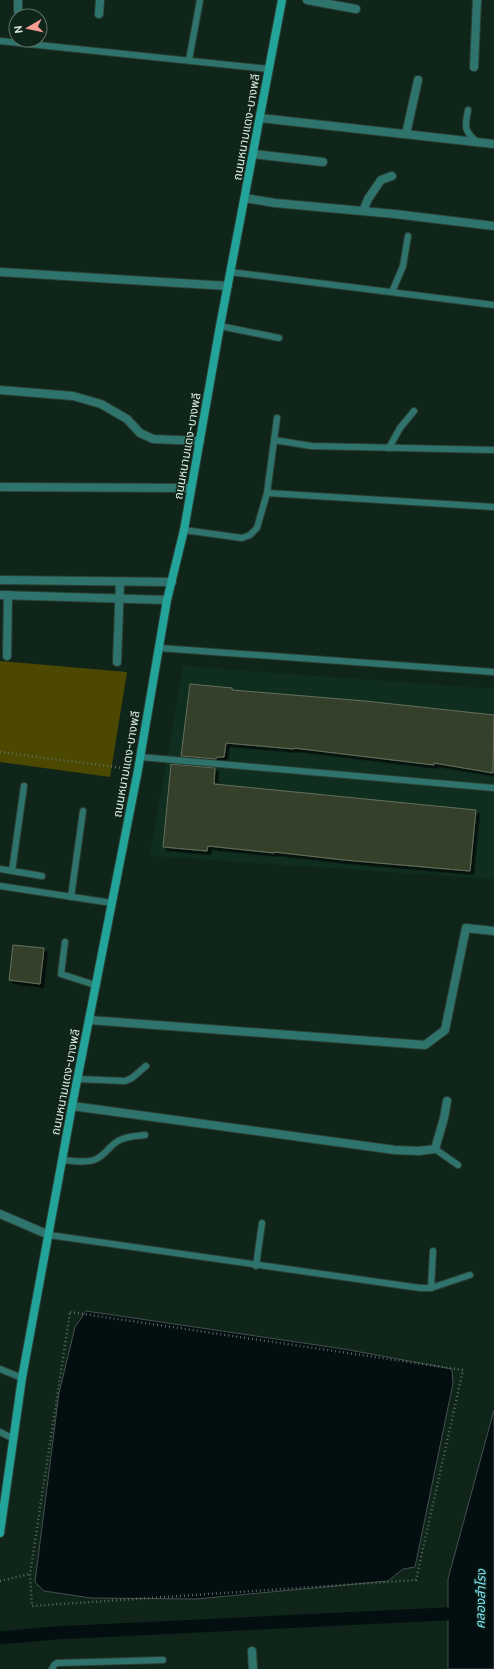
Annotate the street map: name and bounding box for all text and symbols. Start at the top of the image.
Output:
north arrow [8,8,48,48]
text: N [11,25,26,35]
street label: ถนนหนามแดง-บางพลี [229,73,263,181]
street label: ถนนหนามแดง-บางพลี [170,392,204,500]
street label: ถนนหนามแดง-บางพลี [109,710,143,818]
street label: ถนนหนามแดง-บางพลี [47,1028,83,1136]
water label: คลองสำโรง [471,1568,489,1629]

